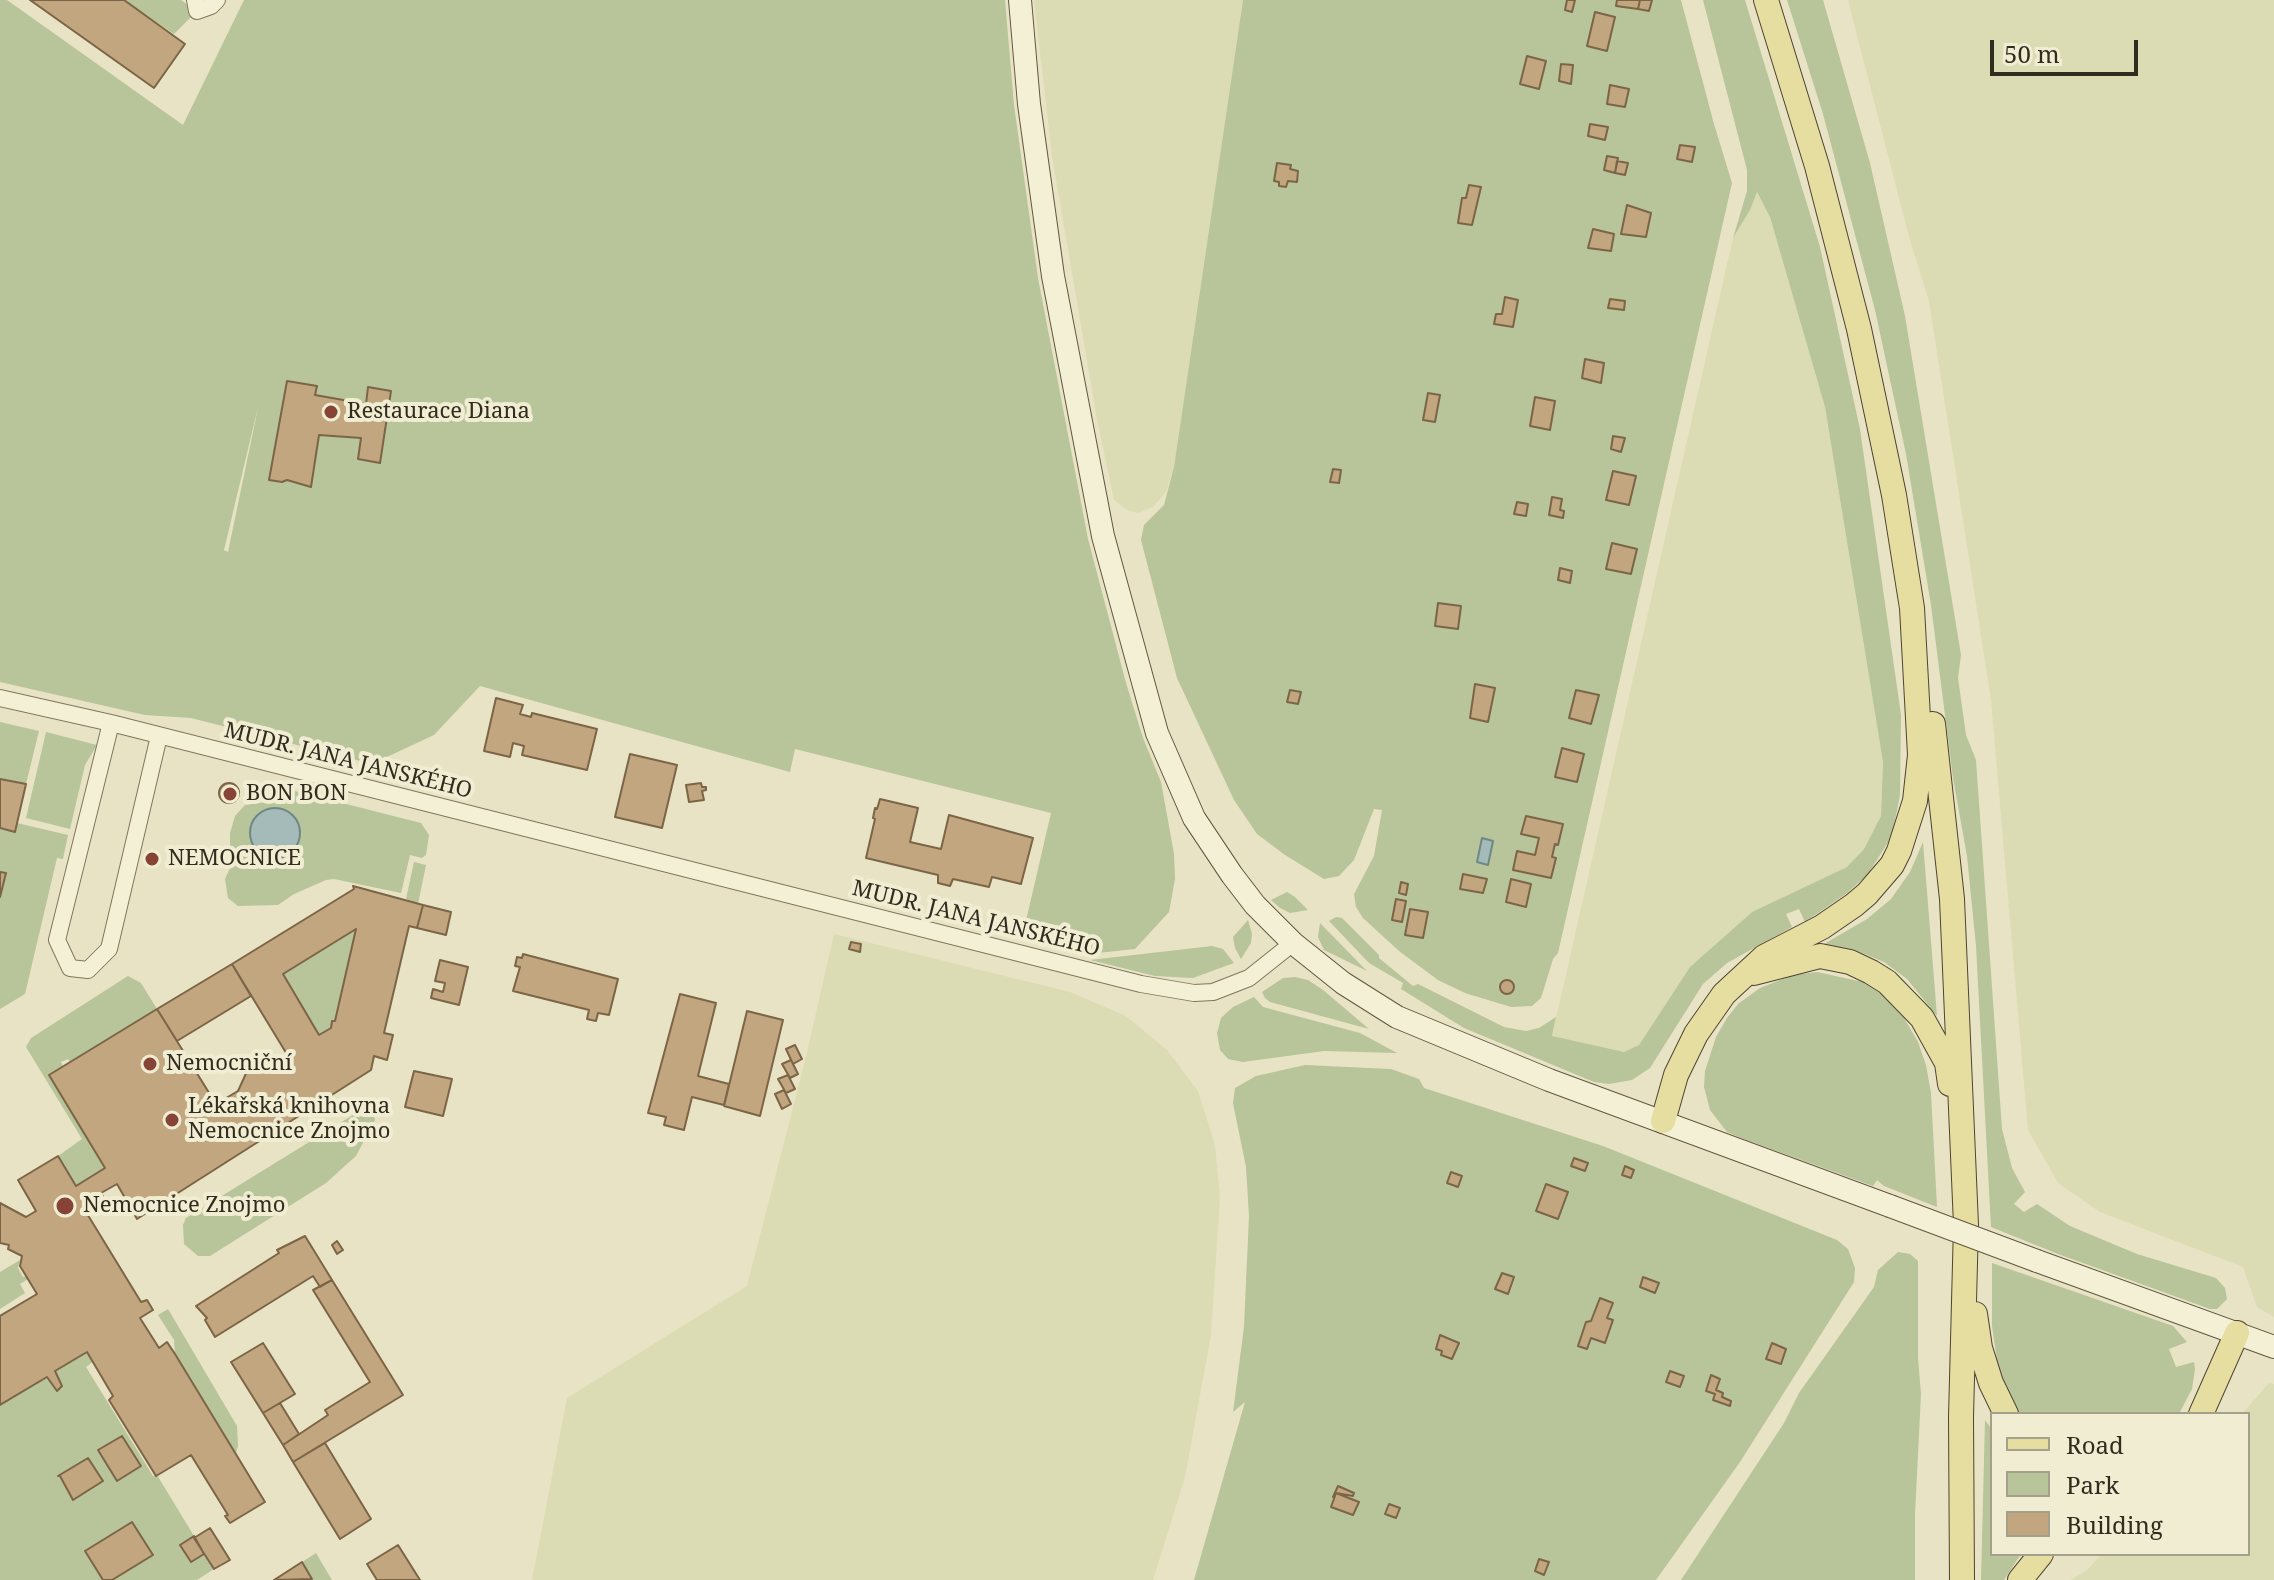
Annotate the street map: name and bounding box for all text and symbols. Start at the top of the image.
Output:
scale bar [1994,24,2142,74]
text: 50 m [2004,37,2060,70]
place label: Restaurace Diana [347,399,530,425]
marker: Restaurace Diana [322,403,340,421]
street label: MUDR. JANA JANSKÉHO [221,717,475,805]
place label: BON BON [246,781,347,807]
marker: BON BON [221,785,239,803]
place label: NEMOCNICE [168,846,301,872]
marker: NEMOCNICE [143,850,161,868]
street label: MUDR. JANA JANSKÉHO [849,875,1103,963]
place label: Nemocniční [166,1051,292,1077]
marker: Nemocniční [141,1055,159,1073]
place label: Lékařská knihovna Nemocnice Znojmo [188,1094,390,1146]
marker: Lékařská knihovna Nemocnice Znojmo [163,1111,181,1129]
place label: Nemocnice Znojmo [83,1193,285,1219]
marker: Nemocnice Znojmo [54,1195,76,1217]
legend [1990,1412,2250,1556]
text: Road [2066,1428,2124,1461]
text: Park [2066,1468,2119,1501]
text: Building [2066,1508,2163,1541]

